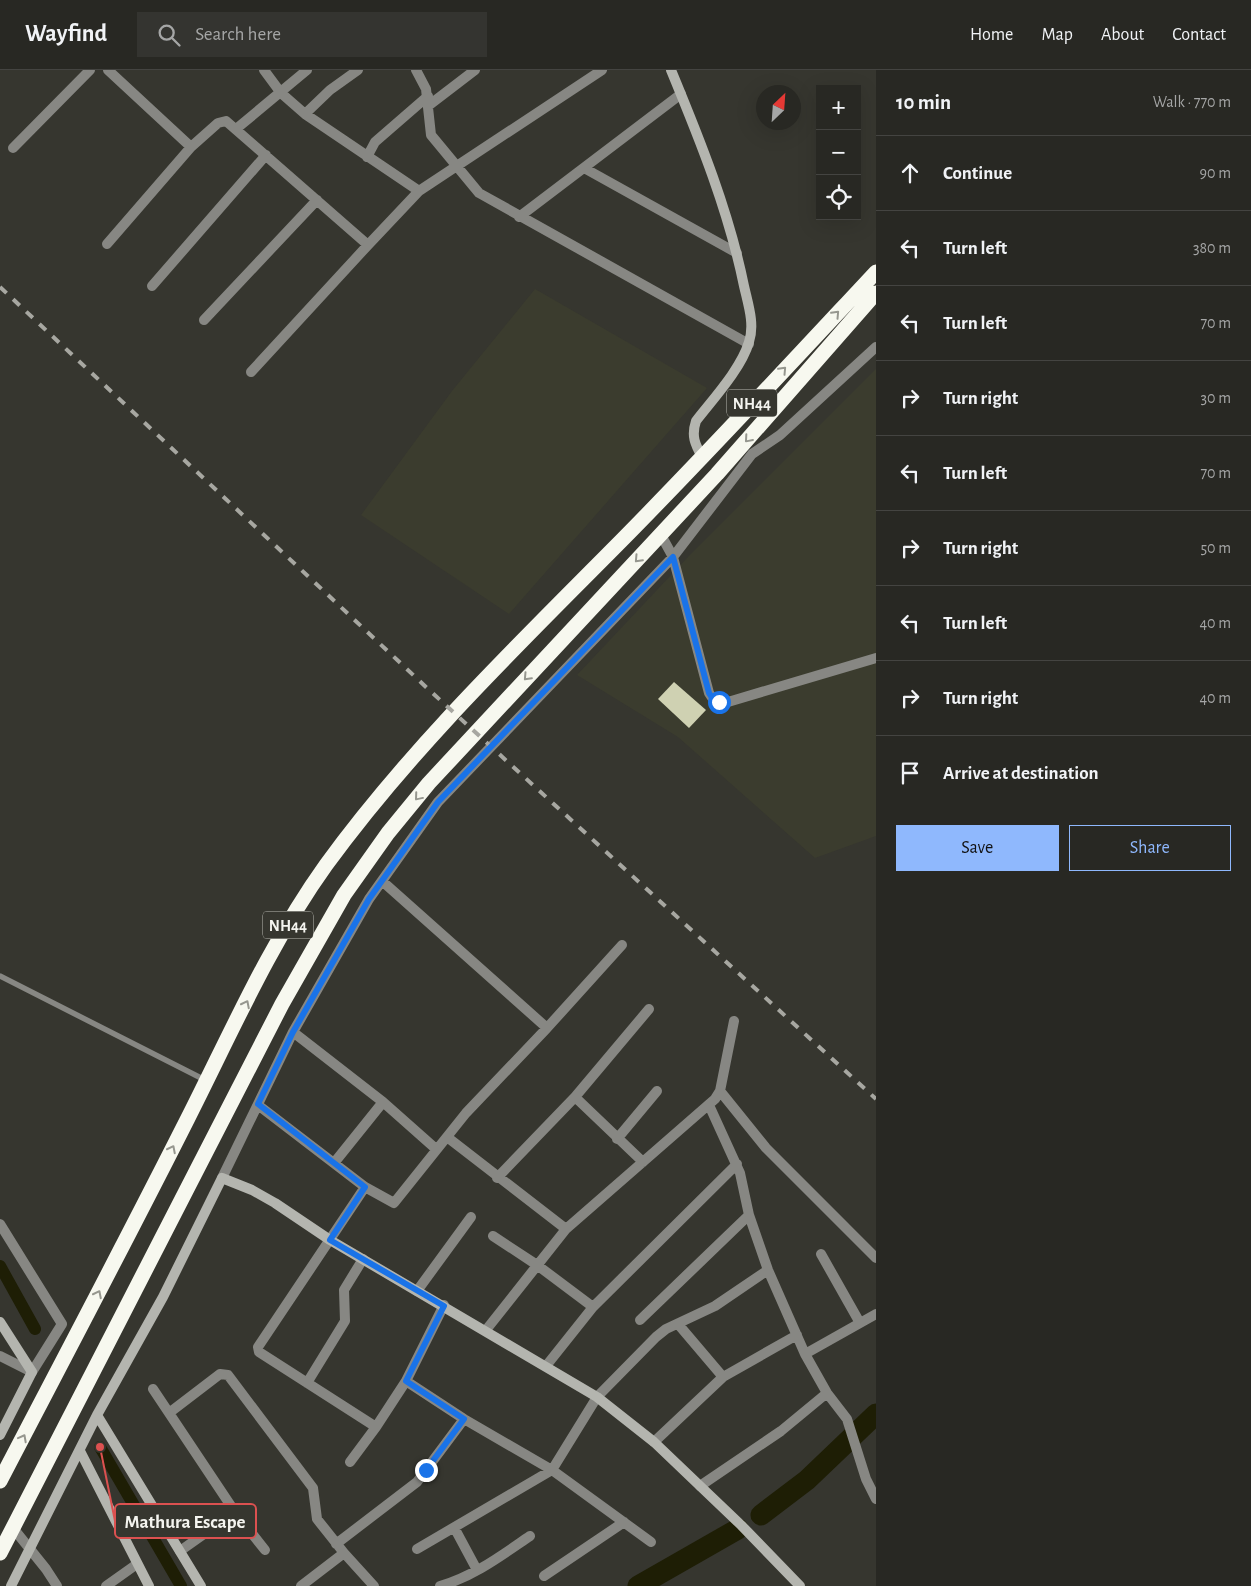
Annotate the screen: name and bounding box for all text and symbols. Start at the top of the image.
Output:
search box [137,12,487,57]
icon: search [155,21,183,49]
text: Wayfind [25,22,107,46]
text: Search here [195,25,281,44]
text: Home [970,26,1013,44]
text: Map [1041,26,1073,44]
text: About [1101,26,1144,44]
text: Contact [1172,26,1226,44]
north arrow [756,85,801,130]
map controls [816,85,861,220]
button: + [816,85,861,130]
text: 10 min [896,92,951,113]
text: Walk · 770 m [1153,94,1231,110]
button: − [816,130,861,175]
icon: ahead [896,159,924,187]
text: Continue [943,164,1012,183]
text: 90 m [1200,165,1231,181]
button: locate [816,175,861,220]
icon: left [896,234,924,262]
text: Turn left [943,239,1007,258]
text: 380 m [1193,240,1231,256]
icon: left [896,309,924,337]
one-way arrow [830,311,839,320]
text: Turn left [943,314,1007,333]
text: 70 m [1200,315,1231,331]
one-way arrow [777,367,786,376]
icon: right [896,384,924,412]
road number: NH44 [727,389,777,416]
text: Turn right [943,389,1018,408]
text: 30 m [1201,390,1231,406]
one-way arrow [744,433,753,442]
icon: left [896,459,924,487]
text: Turn left [943,464,1007,483]
text: 70 m [1200,465,1231,481]
icon: right [896,534,924,562]
text: Turn right [943,539,1018,558]
text: 50 m [1200,540,1231,556]
one-way arrow [635,553,644,562]
icon: left [896,609,924,637]
text: Turn left [943,614,1007,633]
text: 40 m [1199,615,1231,631]
one-way arrow [524,671,533,680]
icon: right [896,684,924,712]
text: Turn right [943,689,1018,708]
text: 40 m [1199,690,1231,706]
route start [708,691,731,714]
icon: arrive [896,759,924,787]
text: Arrive at destination [943,764,1099,783]
one-way arrow [415,791,423,800]
button: Save [896,825,1059,871]
button: Share [1069,825,1231,871]
road number: NH44 [263,912,313,938]
one-way arrow [240,1000,250,1009]
one-way arrow [166,1145,176,1154]
one-way arrow [92,1290,102,1299]
one-way arrow [17,1434,27,1443]
route end [415,1459,438,1482]
callout: Mathura Escape [115,1504,256,1538]
text: Mathura Escape [125,1513,245,1532]

